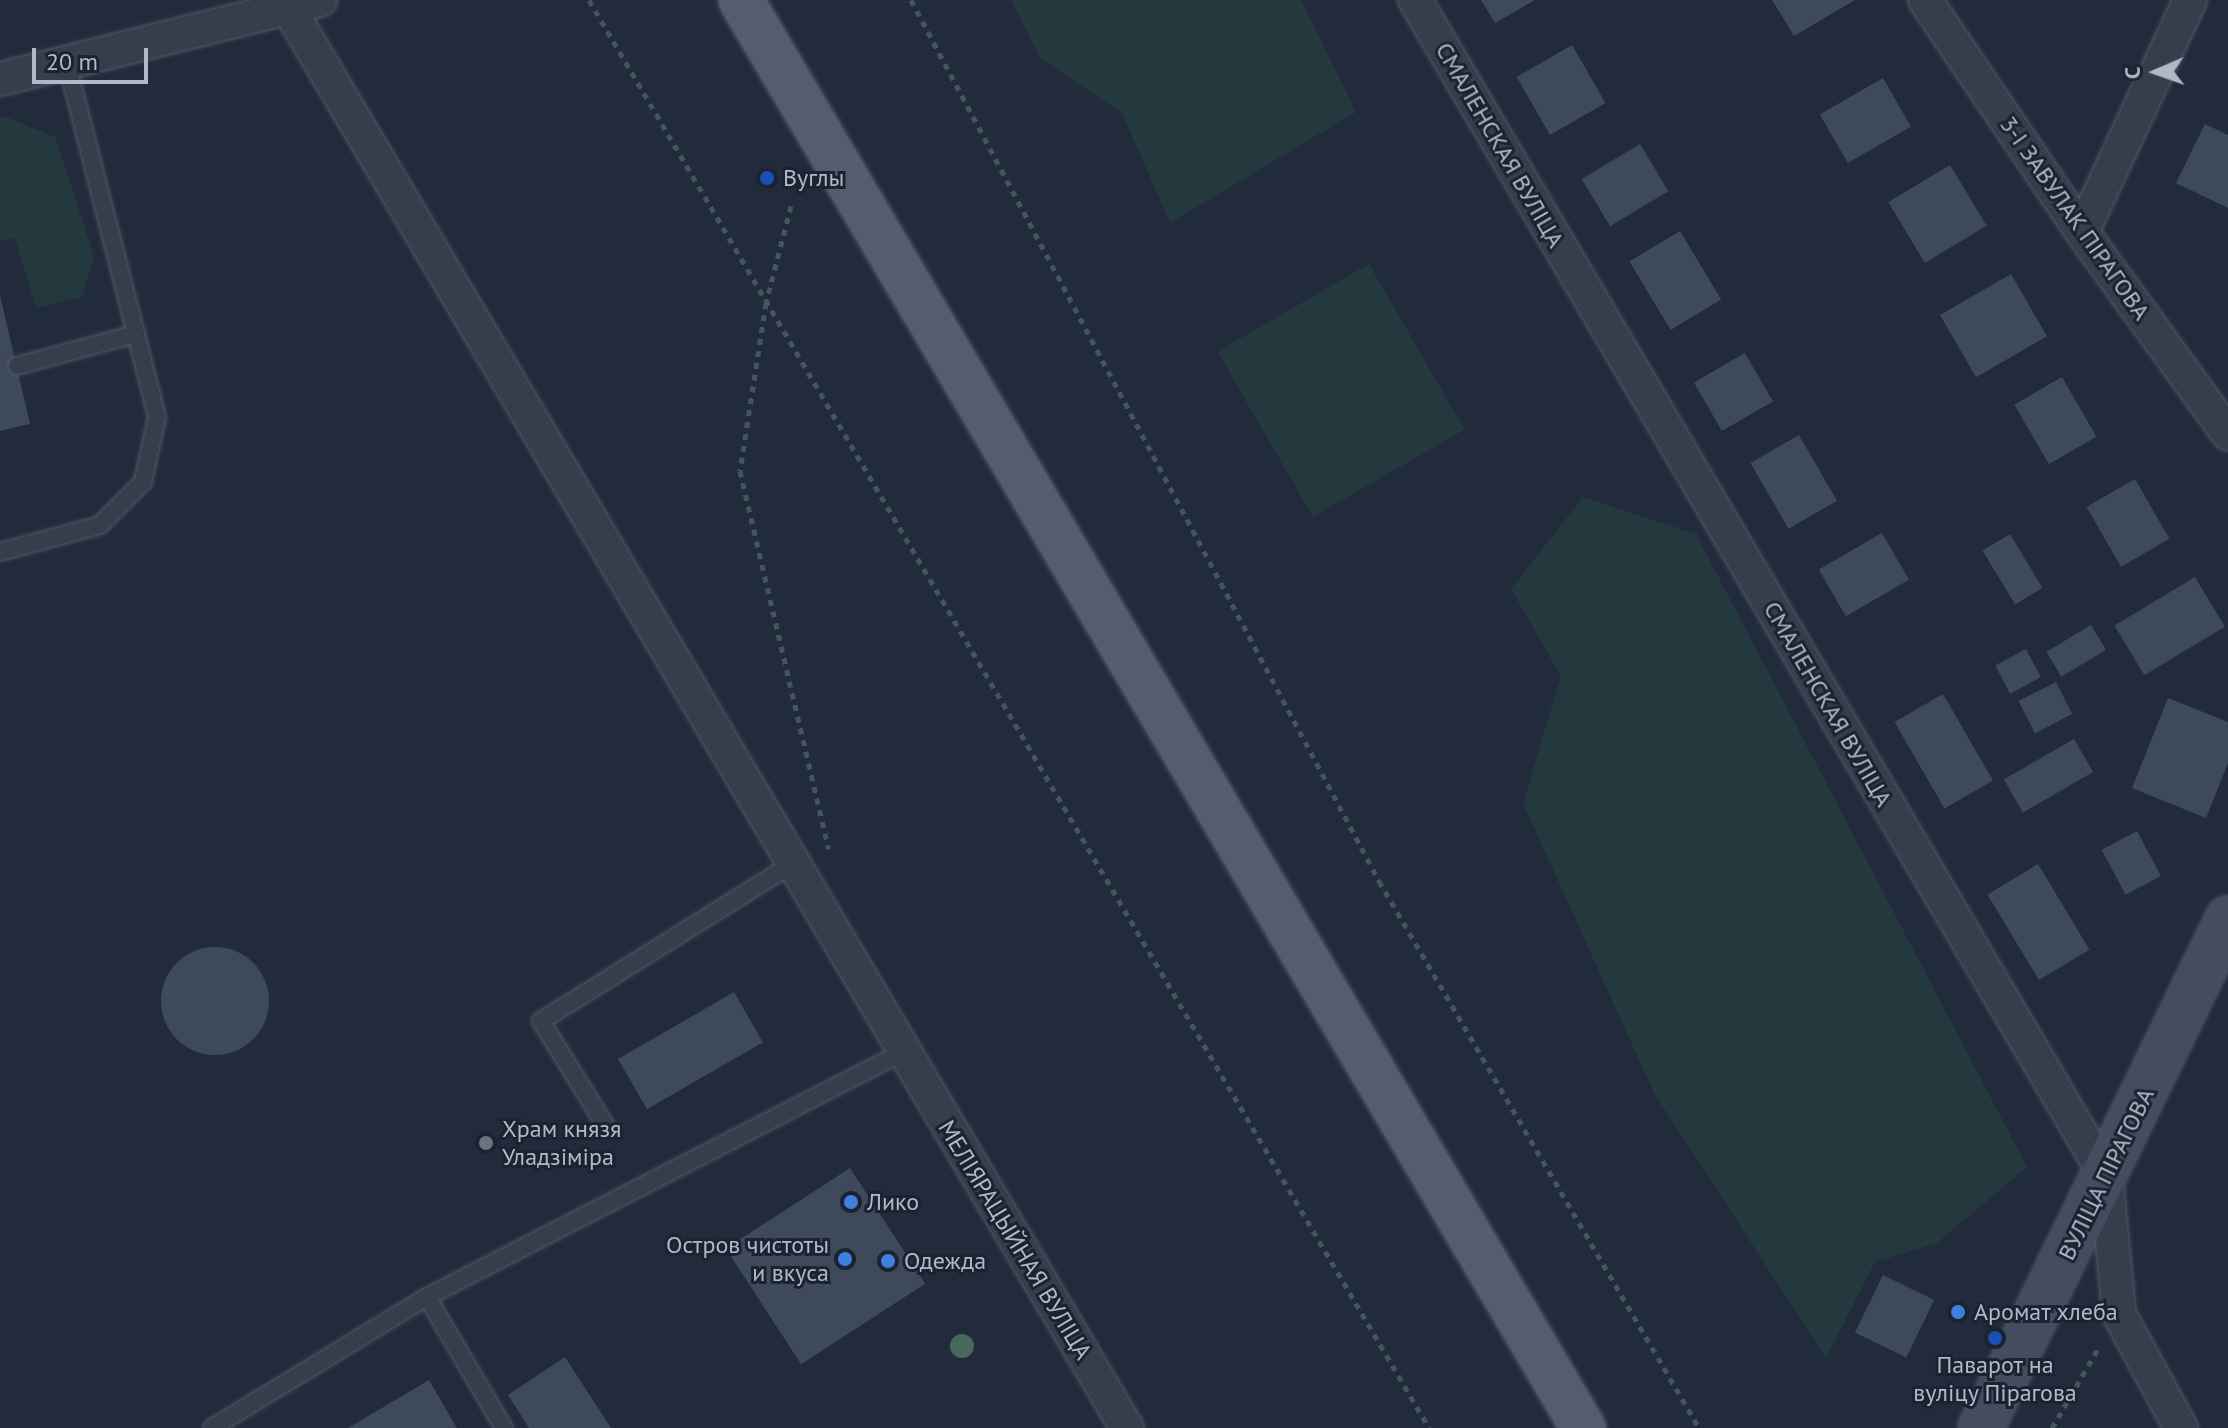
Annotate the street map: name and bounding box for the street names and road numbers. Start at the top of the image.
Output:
street label: СМАЛЕНСКАЯ ВУЛІЦА [1430,37,1570,253]
street label: 3-І ЗАВУЛАК ПІРАГОВА [1994,111,2156,325]
street label: СМАЛЕНСКАЯ ВУЛІЦА [1758,596,1898,812]
street label: ВУЛІЦА ПІРАГОВА [2052,1083,2160,1265]
street label: МЕЛІЯРАЦЫЙНАЯ ВУЛІЦА [932,1115,1098,1365]

